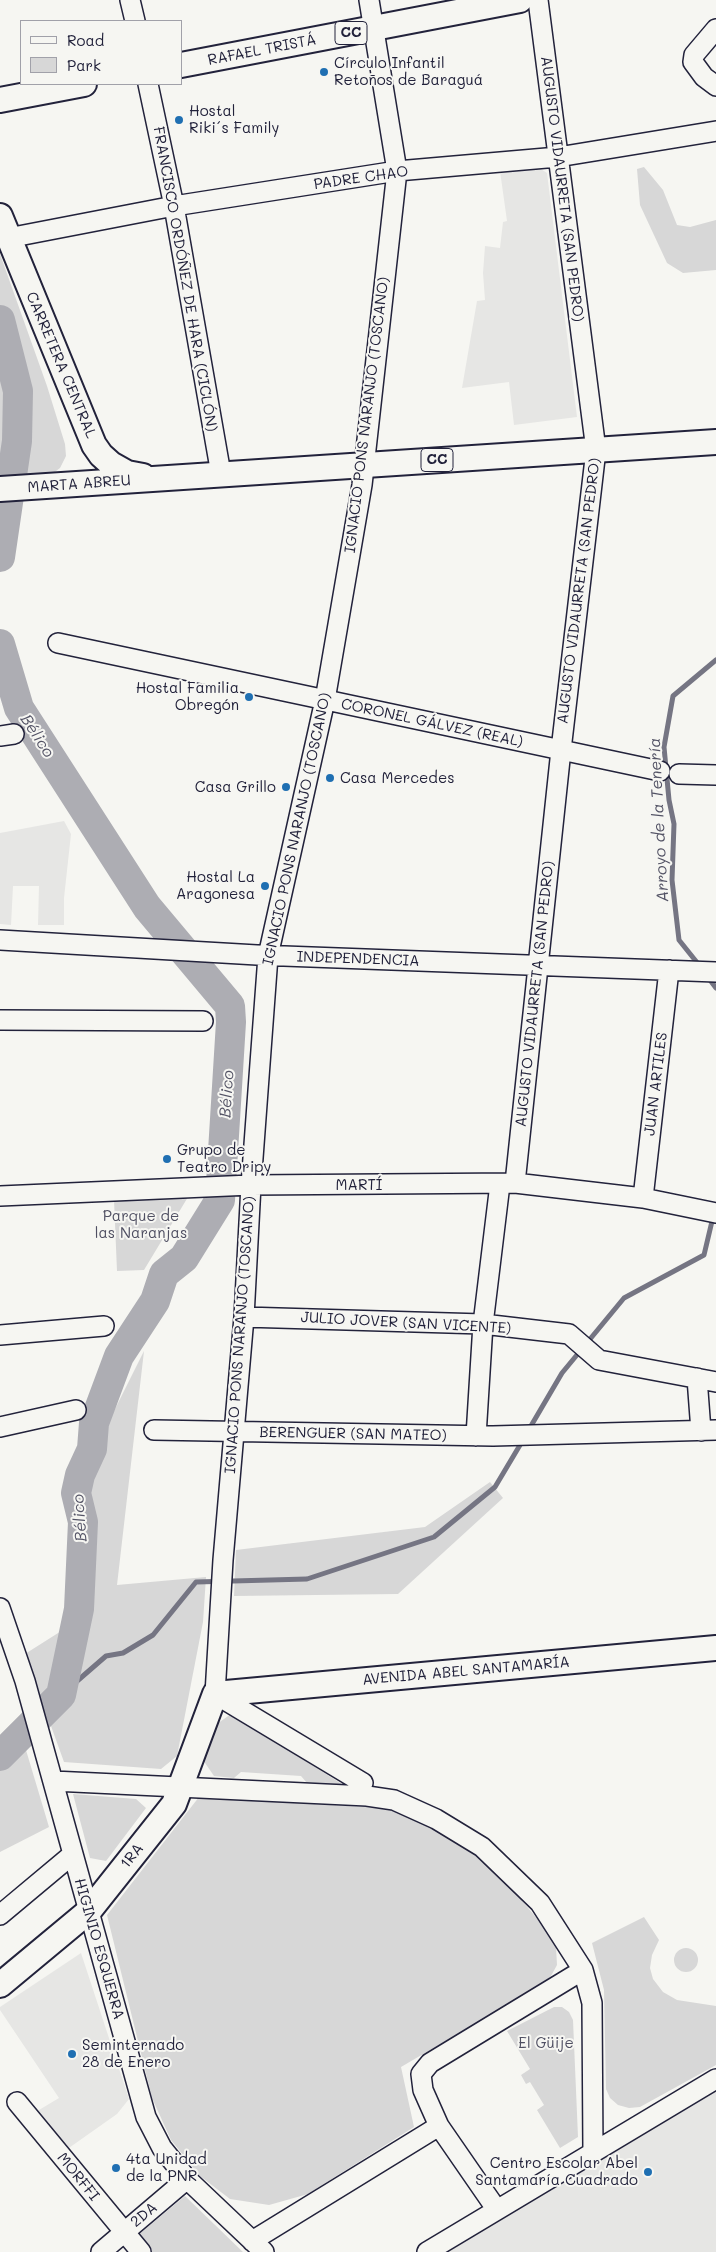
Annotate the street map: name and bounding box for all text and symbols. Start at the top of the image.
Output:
legend [20,20,182,85]
road number: CC [335,22,367,44]
text: Road [67,30,104,50]
street label: RAFAEL TRISTÁ [206,31,318,69]
place label: Círculo Infantil Retoños de Baraguá [334,54,483,89]
text: Park [67,55,101,75]
street label: AUGUSTO VIDAURRETA (SAN PEDRO) [537,55,587,323]
marker: Círculo Infantil Retoños de Baraguá [318,66,330,78]
place label: Hostal Riki´s Family [189,102,279,137]
marker: Hostal Riki´s Family [173,114,185,126]
street label: FRANCISCO ORDÓÑEZ DE HARA (CICLÓN) [149,125,221,433]
street label: PADRE CHAO [313,162,409,194]
street label: IGNACIO PONS NARANJO (TOSCANO) [341,276,393,554]
street label: CARRETERA CENTRAL [22,289,100,441]
road number: CC [421,448,453,472]
street label: AUGUSTO VIDAURRETA (SAN PEDRO) [554,457,604,725]
street label: MARTA ABREU [27,471,131,497]
place label: Hostal Familia Obregón [136,679,239,714]
marker: Hostal Familia Obregón [243,691,255,703]
street label: IGNACIO PONS NARANJO (TOSCANO) [259,691,335,967]
street label: CORONEL GÁLVEZ (REAL) [339,695,525,751]
water label: Bélico [16,711,58,761]
water label: Arroyo de la Tenería [645,737,673,903]
place label: Casa Mercedes [340,769,454,787]
marker: Casa Mercedes [324,772,336,784]
place label: Casa Grillo [195,778,276,796]
marker: Casa Grillo [280,781,292,793]
street label: AUGUSTO VIDAURRETA (SAN PEDRO) [512,860,558,1128]
place label: Hostal La Aragonesa [176,868,255,903]
marker: Hostal La Aragonesa [259,880,271,892]
street label: INDEPENDENCIA [296,948,420,970]
street label: JUAN ARTILES [641,1031,671,1137]
water label: Bélico [216,1070,238,1118]
place label: Grupo de Teatro Dripy [177,1141,271,1176]
marker: Grupo de Teatro Dripy [161,1153,173,1165]
street label: MARTÍ [336,1176,382,1194]
street label: IGNACIO PONS NARANJO (TOSCANO) [221,1196,259,1474]
park label: Parque de las Naranjas [95,1207,187,1242]
street label: JULIO JOVER (SAN VICENTE) [300,1309,512,1337]
street label: BERENGUER (SAN MATEO) [259,1423,447,1445]
water label: Bélico [69,1494,91,1542]
street label: AVENIDA ABEL SANTAMARÍA [362,1653,570,1689]
street label: 1RA [117,1840,147,1872]
street label: HIGINIO ESQUERRA [70,1876,128,2022]
park label: El Güije [518,2034,574,2052]
place label: Seminternado 28 de Enero [82,2036,184,2071]
marker: Seminternado 28 de Enero [66,2048,78,2060]
street label: MORFFI [53,2149,103,2205]
place label: 4ta Unidad de la PNR [126,2150,207,2185]
place label: Centro Escolar Abel Santamaría Cuadrado [475,2154,638,2189]
marker: 4ta Unidad de la PNR [110,2162,122,2174]
marker: Centro Escolar Abel Santamaría Cuadrado [642,2166,654,2178]
street label: 2DA [127,2199,161,2231]

